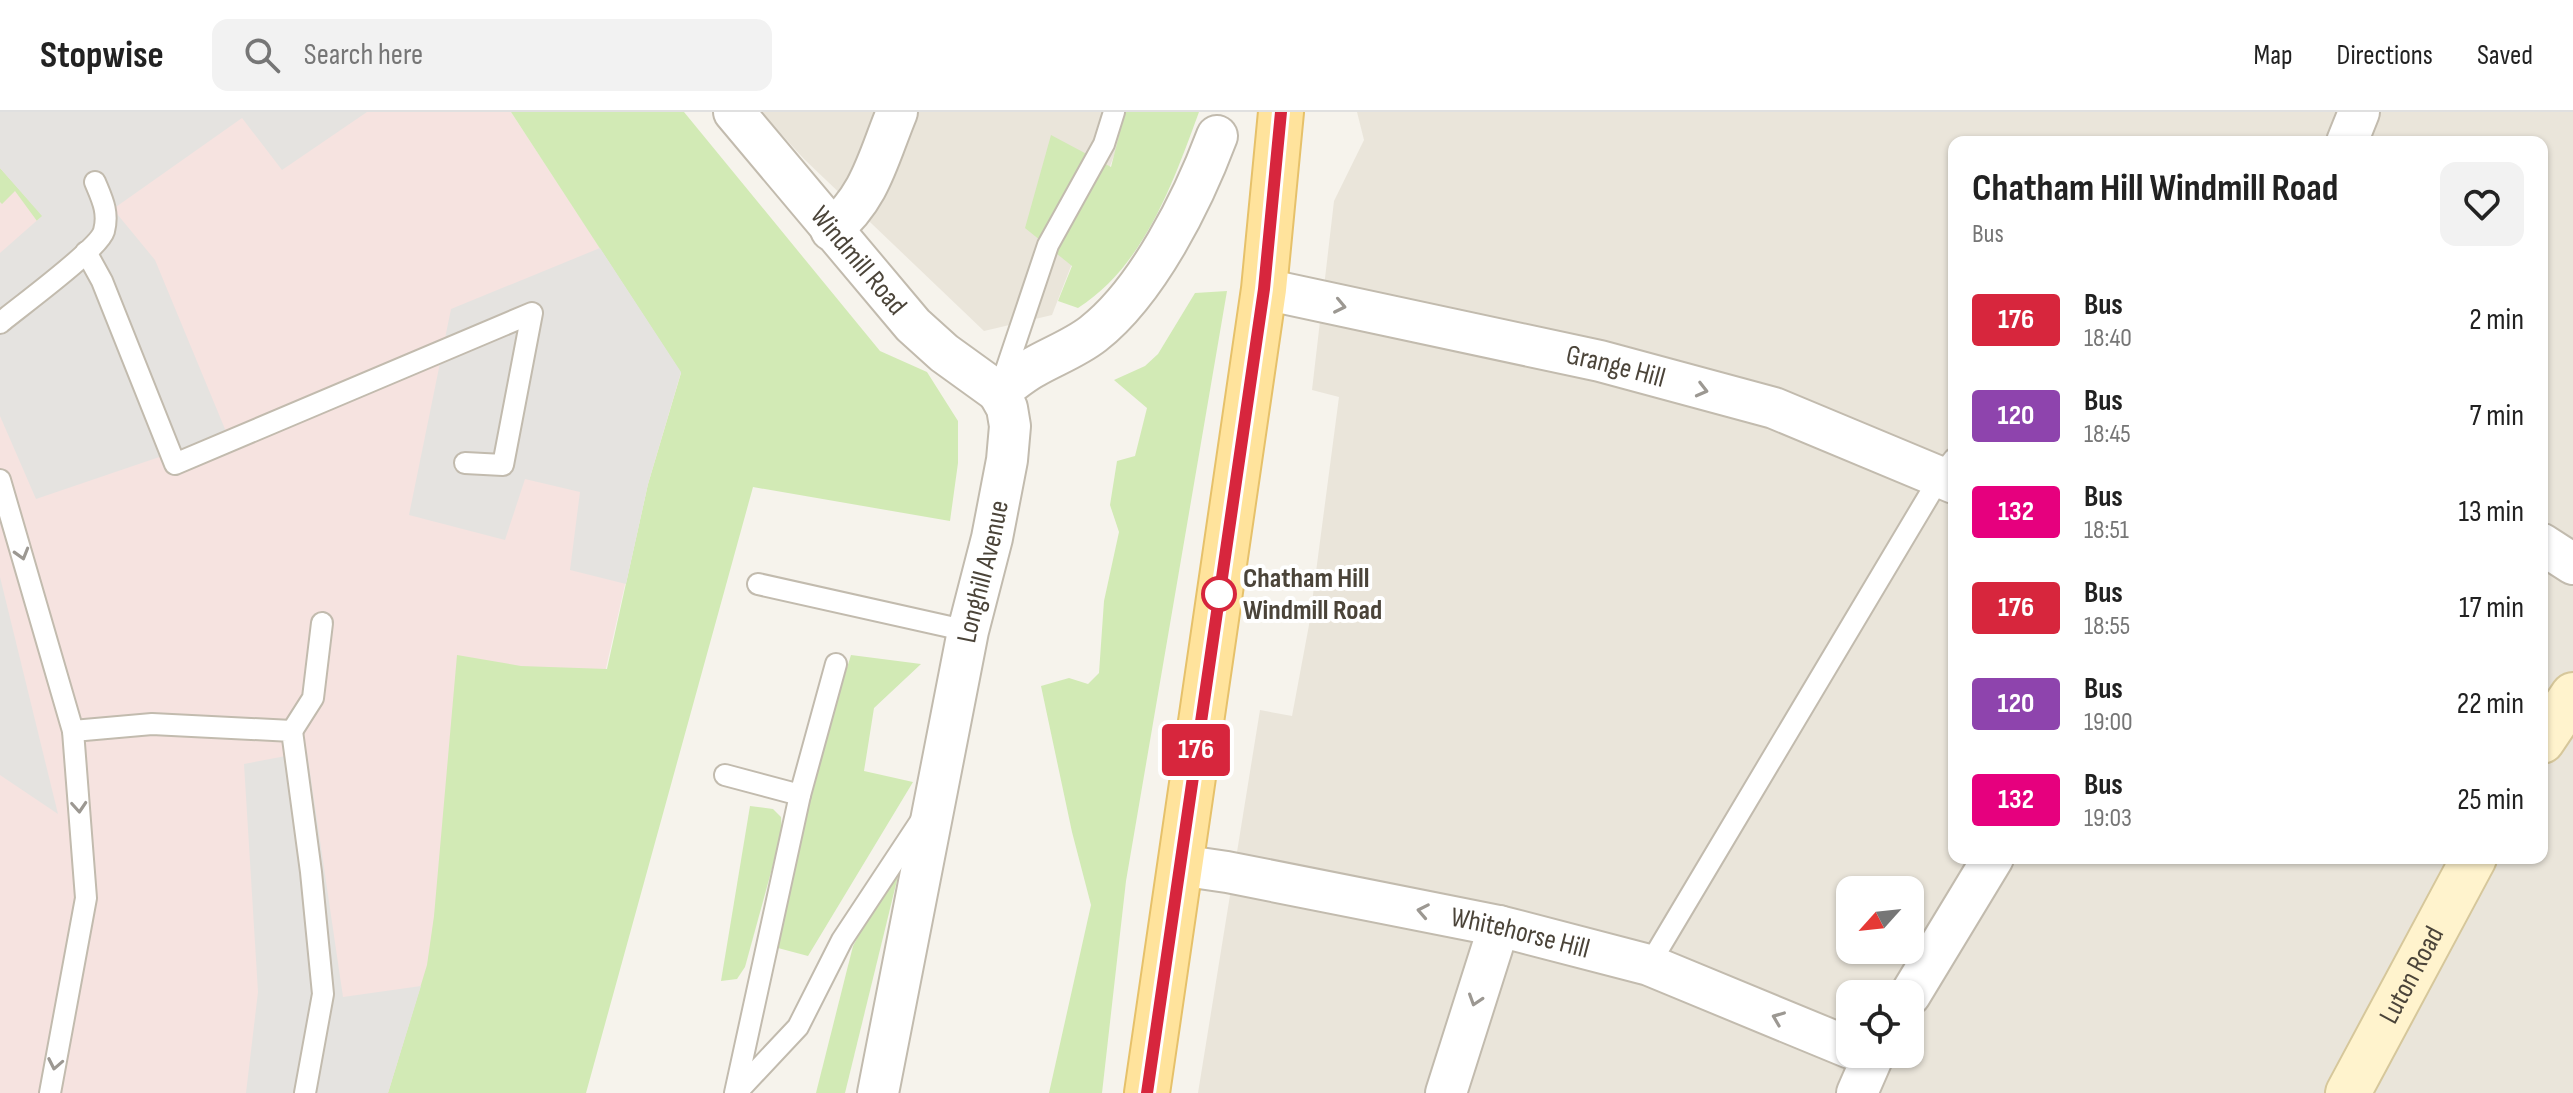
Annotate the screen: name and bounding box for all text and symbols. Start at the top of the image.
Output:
search box [212,19,772,91]
text: Stopwise [40,33,164,78]
icon: search [240,33,284,77]
text: Search here [304,37,423,73]
text: Map [2254,39,2293,72]
text: Directions [2337,39,2433,72]
text: Saved [2477,39,2533,72]
button: heart [2440,162,2524,246]
text: Chatham Hill Windmill Road [1972,166,2338,211]
street label: Windmill Road [804,199,914,322]
text: Bus [1972,219,2004,250]
text: Bus [2084,287,2123,323]
one-way arrow [1333,297,1346,314]
text: 2 min [2469,302,2524,338]
text: 176 [1998,303,2034,336]
text: 18:40 [2084,323,2132,354]
street label: Grange Hill [1563,338,1669,394]
one-way arrow [1695,381,1709,398]
text: Bus [2084,383,2123,419]
text: 7 min [2470,398,2524,434]
text: 120 [1998,399,2034,432]
text: 18:45 [2084,419,2131,450]
text: Bus [2084,479,2123,515]
text: 13 min [2458,494,2524,530]
text: 132 [1998,495,2034,528]
street label: Longhill Avenue [950,498,1015,645]
text: 18:51 [2084,515,2129,546]
one-way arrow [13,547,30,561]
place label: Chatham Hill Windmill Road [1243,562,1382,627]
text: Bus [2084,575,2123,611]
marker: Chatham Hill Windmill Road [1202,577,1236,611]
text: 17 min [2459,590,2524,626]
text: 176 [1998,591,2034,624]
text: 18:55 [2084,611,2130,642]
text: Bus [2084,671,2123,707]
text: 22 min [2457,686,2524,722]
text: 120 [1998,687,2034,720]
text: 19:00 [2084,707,2133,738]
line badge: 176 [1150,724,1242,776]
text: 176 [1178,733,1214,766]
text: Bus [2084,767,2123,803]
text: 25 min [2457,782,2524,818]
text: 132 [1998,783,2034,816]
one-way arrow [70,801,87,814]
text: 19:03 [2084,803,2132,834]
north arrow [1836,876,1924,964]
map controls [1836,876,1924,1068]
street label: Whitehorse Hill [1448,900,1593,965]
one-way arrow [1417,903,1430,920]
street label: Luton Road [2372,921,2451,1029]
button: locate [1836,980,1924,1068]
one-way arrow [1469,993,1485,1007]
one-way arrow [1772,1011,1786,1028]
one-way arrow [48,1057,65,1070]

